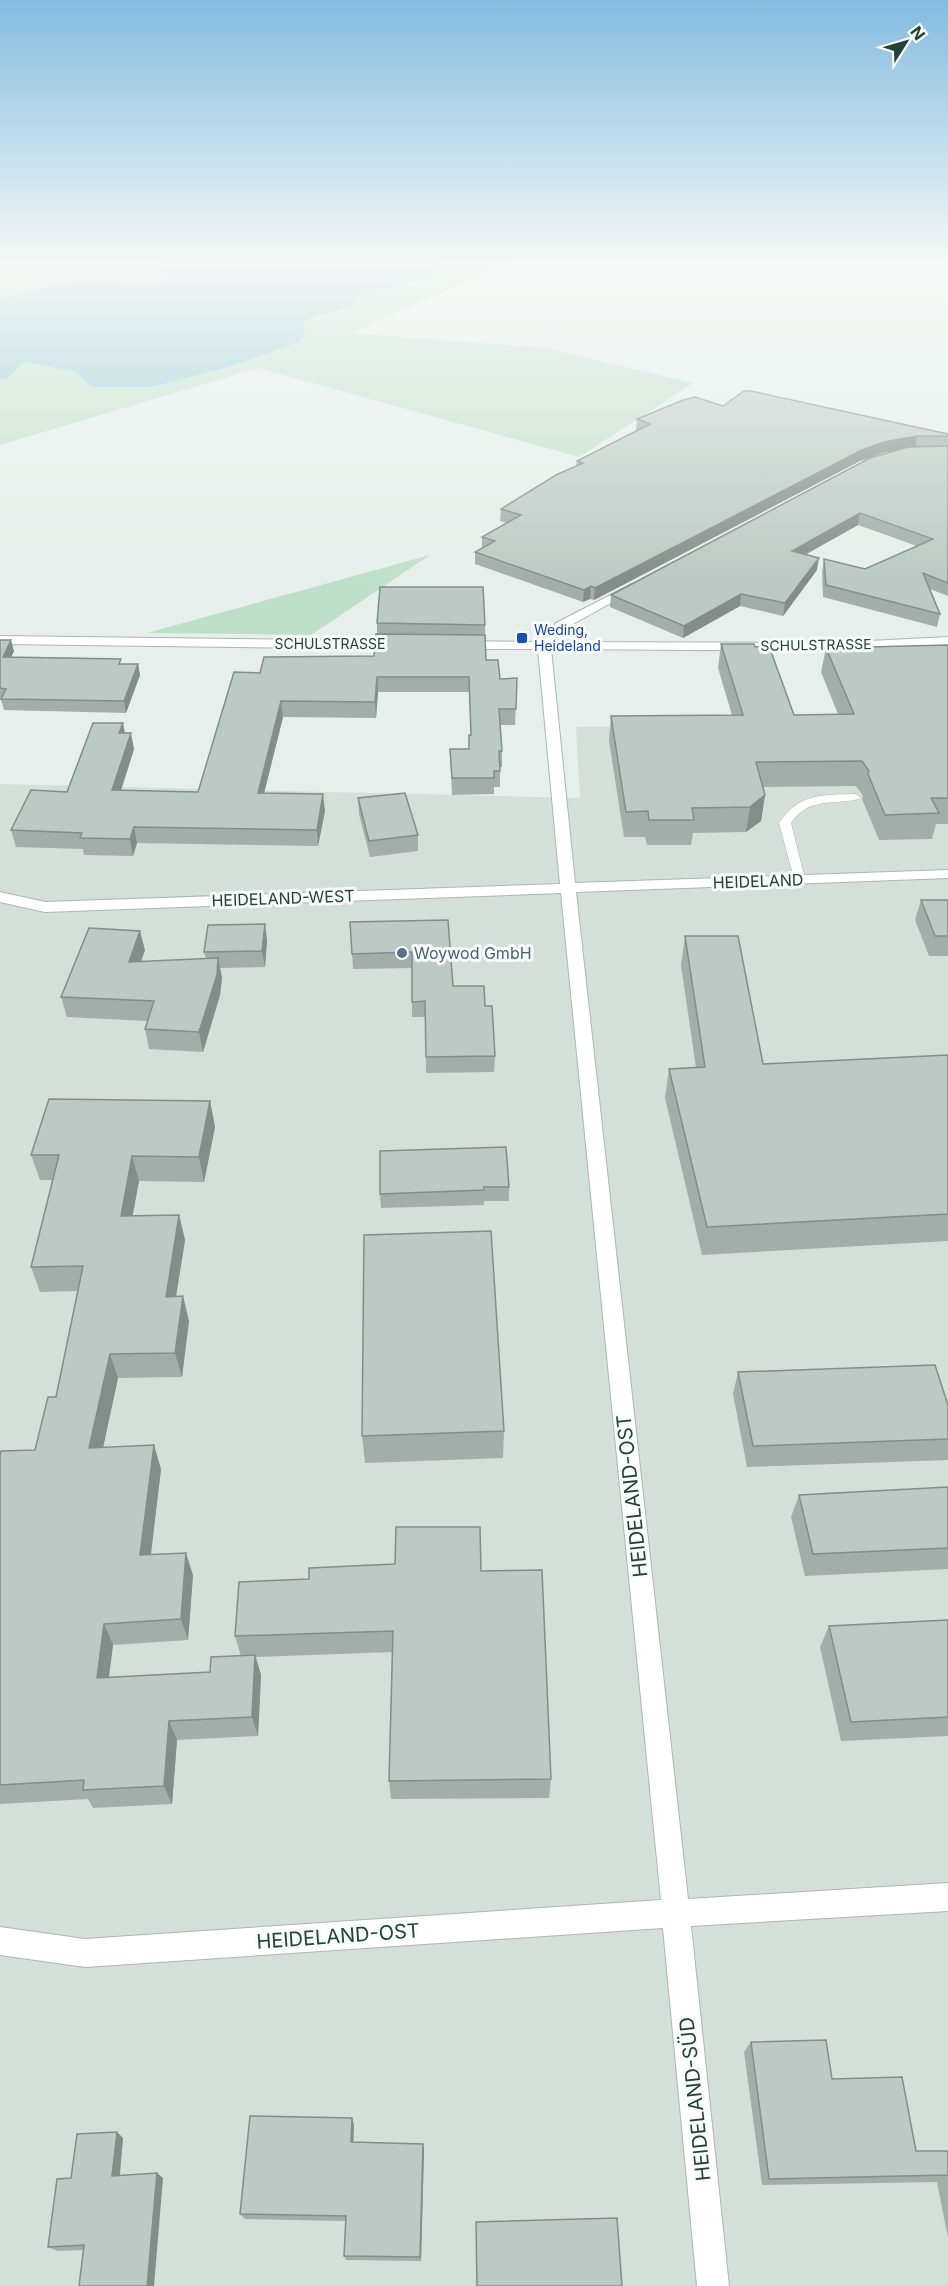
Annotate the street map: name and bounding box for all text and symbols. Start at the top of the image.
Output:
north arrow [876,12,936,72]
text: N [906,22,930,44]
place label: Weding, Heideland [534,621,601,654]
marker: Weding, Heideland [515,631,529,645]
street label: SCHULSTRASSE [274,635,386,652]
street label: SCHULSTRASSE [760,635,872,654]
street label: HEIDELAND [712,869,804,893]
street label: HEIDELAND-WEST [211,886,355,910]
place label: Woywod GmbH [414,943,532,963]
marker: Woywod GmbH [395,946,409,960]
street label: HEIDELAND-OST [612,1413,652,1579]
street label: HEIDELAND-OST [256,1918,420,1954]
street label: HEIDELAND-SÜD [674,2016,716,2182]

